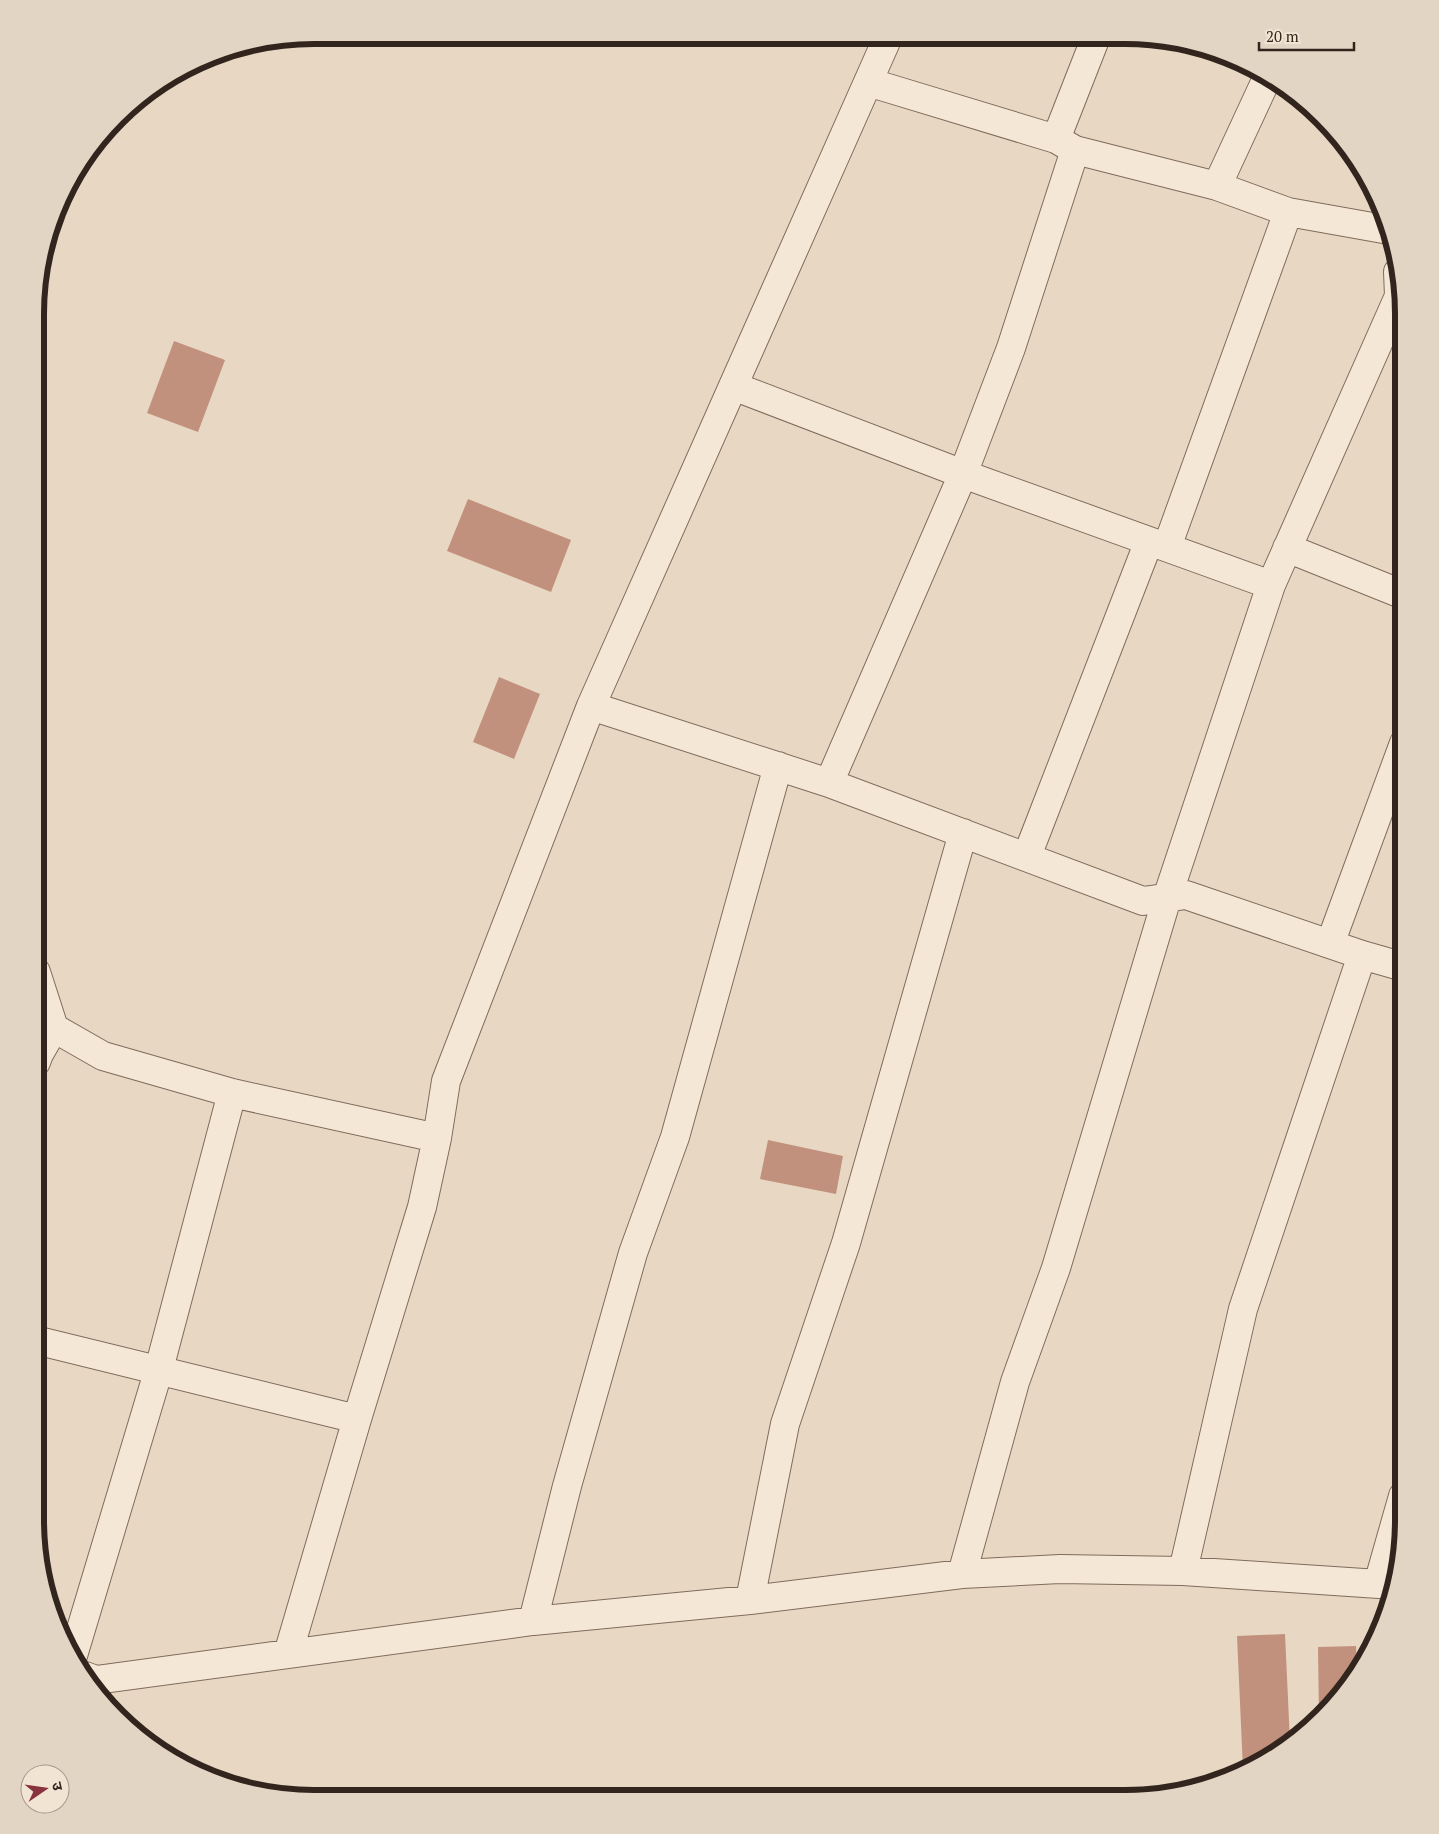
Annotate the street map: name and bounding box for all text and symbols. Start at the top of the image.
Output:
scale bar [1259,20,1354,52]
text: 20 m [1266,26,1299,46]
north arrow [20,1764,70,1814]
text: उ [48,1780,69,1793]

